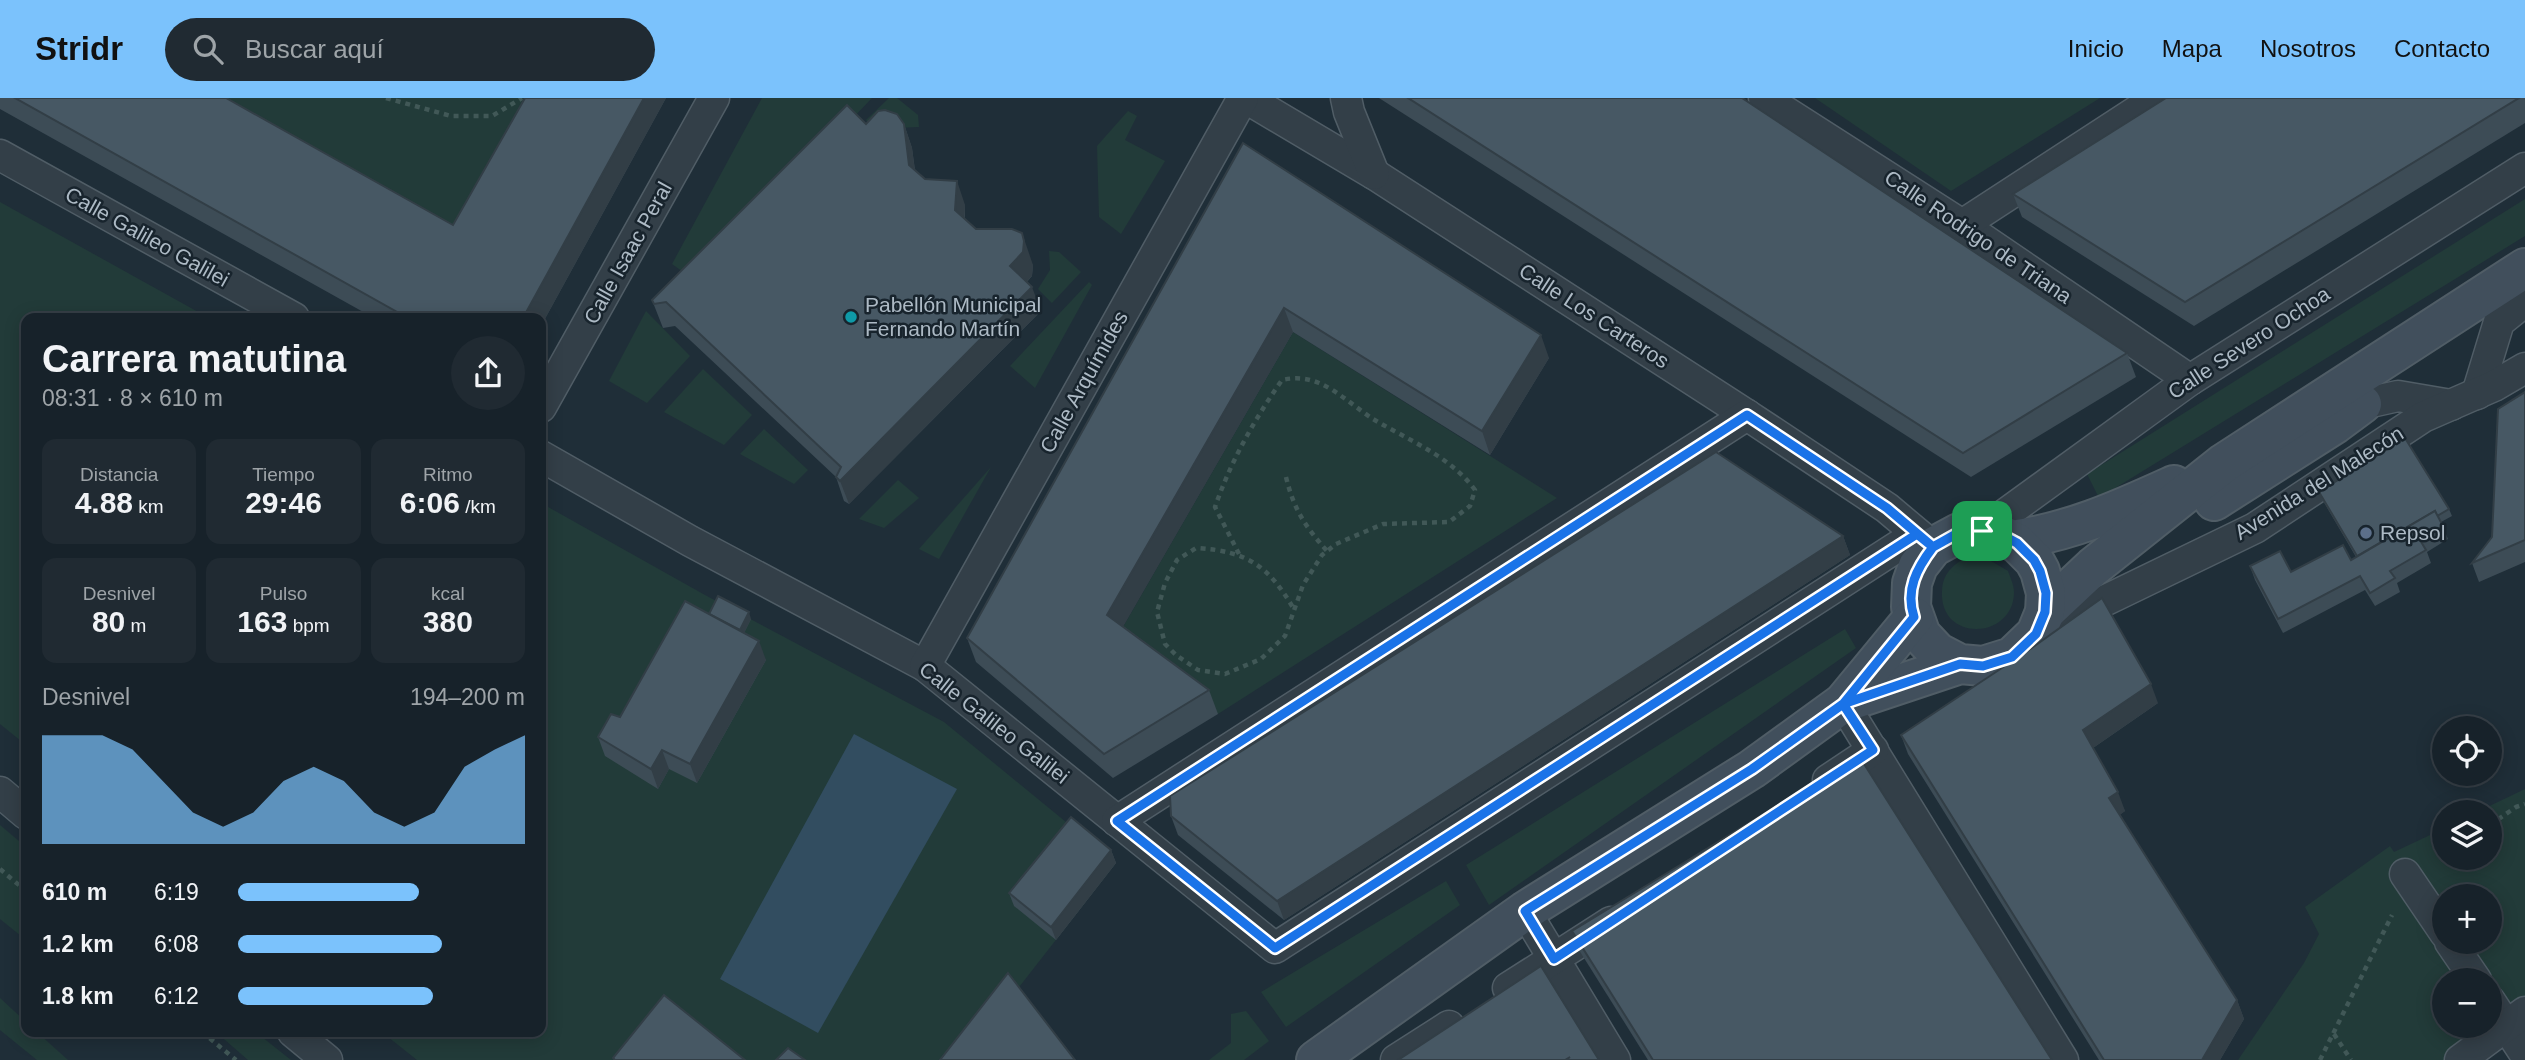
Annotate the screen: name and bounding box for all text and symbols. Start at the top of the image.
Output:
search box [165,18,655,81]
text: Stridr [35,30,123,67]
icon: search [189,30,227,68]
text: Buscar aquí [245,34,384,64]
text: Inicio [2068,35,2124,62]
text: Mapa [2162,35,2222,62]
text: Nosotros [2260,35,2356,62]
text: Contacto [2394,35,2490,62]
street label: Calle Rodrigo de Triana [1880,165,2076,308]
street label: Calle Isaac Peral [579,178,676,328]
street label: Calle Galileo Galilei [62,182,233,291]
street label: Calle Los Carteros [1515,259,1673,373]
street label: Calle Severo Ochoa [2164,282,2334,403]
place label: Pabellón Municipal Fernando Martín [865,293,1041,340]
street label: Calle Arquímides [1035,307,1132,457]
marker: Pabellón Municipal Fernando Martín [843,309,859,325]
button: share [451,336,525,410]
text: Carrera matutina [42,338,346,380]
text: 08:31 · 8 × 610 m [42,385,223,411]
street label: Avenida del Malecón [2230,421,2407,544]
text: Distancia [80,464,158,485]
text: Tiempo [252,464,315,485]
text: Ritmo [423,464,473,485]
text: 4.88 [75,486,133,519]
text: 29:46 [245,486,322,519]
text: 6:06 [400,486,460,519]
text: km [133,496,164,517]
text: /km [460,496,496,517]
pin [1952,501,2012,561]
icon: arrive [1963,512,2001,550]
place label: Repsol [2380,521,2445,544]
marker: Repsol [2358,525,2374,541]
text: Desnivel [83,583,156,604]
text: Pulso [260,583,307,604]
text: kcal [431,583,465,604]
text: 80 [92,605,125,638]
text: 163 [237,605,287,638]
text: 380 [423,605,473,638]
text: m [125,615,146,636]
text: bpm [287,615,330,636]
street label: Calle Galileo Galilei [915,657,1074,788]
text: Desnivel [42,684,130,710]
text: 194–200 m [410,684,525,710]
map controls [2432,716,2502,1038]
button: locate [2432,716,2502,786]
button: layers [2432,800,2502,870]
text: 610 m [42,879,107,905]
text: 6:19 [154,879,199,905]
button: + [2432,884,2502,954]
text: 1.2 km [42,931,114,957]
text: 6:08 [154,931,199,957]
button: − [2432,968,2502,1038]
text: 1.8 km [42,983,114,1009]
text: 6:12 [154,983,199,1009]

